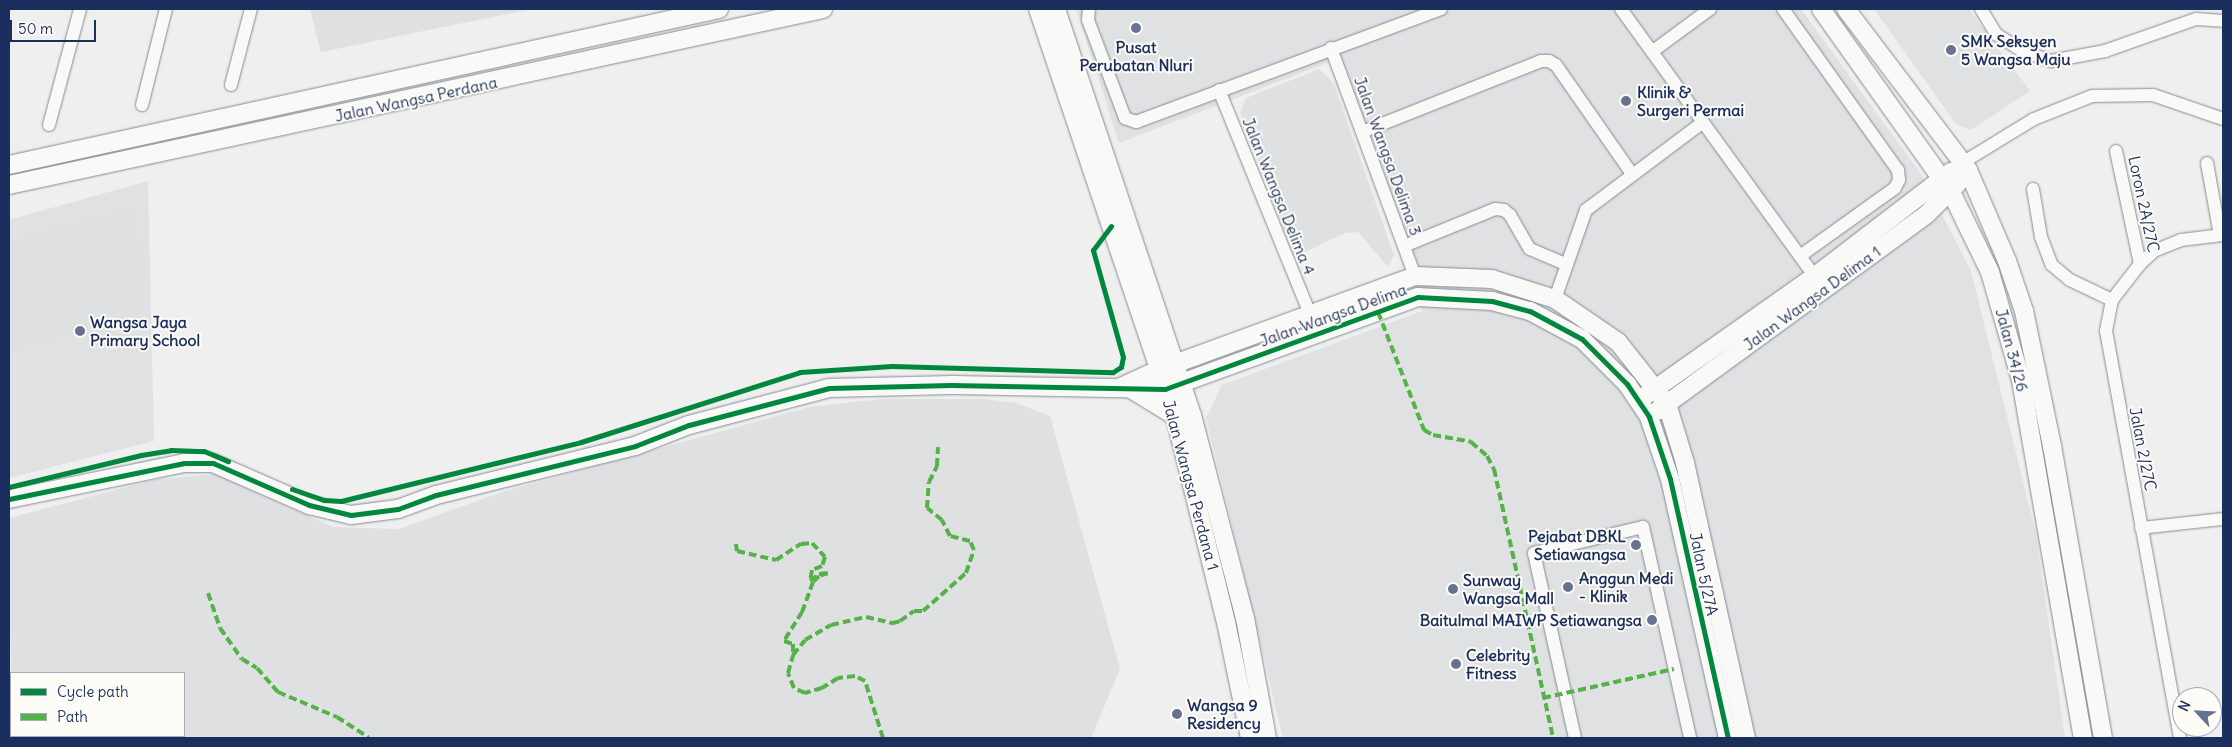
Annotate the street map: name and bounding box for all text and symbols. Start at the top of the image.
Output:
scale bar [12,10,99,42]
text: 50 m [18,19,53,38]
marker: Pusat Perubatan Nluri [1129,21,1143,35]
place label: SMK Seksyen 5 Wangsa Maju [1961,31,2070,69]
place label: Pusat Perubatan Nluri [1079,37,1193,75]
marker: SMK Seksyen 5 Wangsa Maju [1945,44,1957,56]
street label: Jalan Wangsa Perdana [333,72,499,126]
street label: Jalan Wangsa Delima 3 [1350,74,1426,238]
place label: Klinik & Surgeri Permai [1637,82,1744,120]
marker: Klinik & Surgeri Permai [1619,94,1633,108]
street label: Jalan Wangsa Delima 4 [1239,115,1319,277]
street label: Loron 2A/27C [2124,154,2164,254]
street label: Jalan Wangsa Delima 1 [1740,242,1884,354]
street label: Jalan Wangsa Delima [1257,279,1409,351]
street label: Jalan 34/26 [1992,306,2032,394]
place label: Wangsa Jaya Primary School [90,312,200,350]
marker: Wangsa Jaya Primary School [74,325,86,337]
street label: Jalan Wangsa Perdana 1 [1159,398,1223,572]
street label: Jalan 2/27C [2125,406,2161,492]
place label: Pejabat DBKL Setiawangsa [1528,526,1626,564]
street label: Jalan 5/27A [1686,531,1722,617]
marker: Pejabat DBKL Setiawangsa [1630,539,1642,551]
place label: Anggun Medi - Klinik [1579,568,1673,606]
place label: Sunway Wangsa Mall [1463,570,1554,608]
marker: Anggun Medi - Klinik [1561,580,1575,594]
marker: Sunway Wangsa Mall [1447,583,1459,595]
place label: Baitulmal MAIWP Setiawangsa [1420,610,1642,630]
marker: Baitulmal MAIWP Setiawangsa [1646,614,1658,626]
place label: Celebrity Fitness [1466,645,1530,683]
marker: Celebrity Fitness [1450,658,1462,670]
legend [10,672,185,737]
text: Cycle path [57,682,129,701]
north arrow [2172,687,2222,737]
place label: Wangsa 9 Residency [1187,695,1261,733]
text: N [2174,698,2195,714]
text: Path [57,707,88,726]
marker: Wangsa 9 Residency [1171,708,1183,720]

